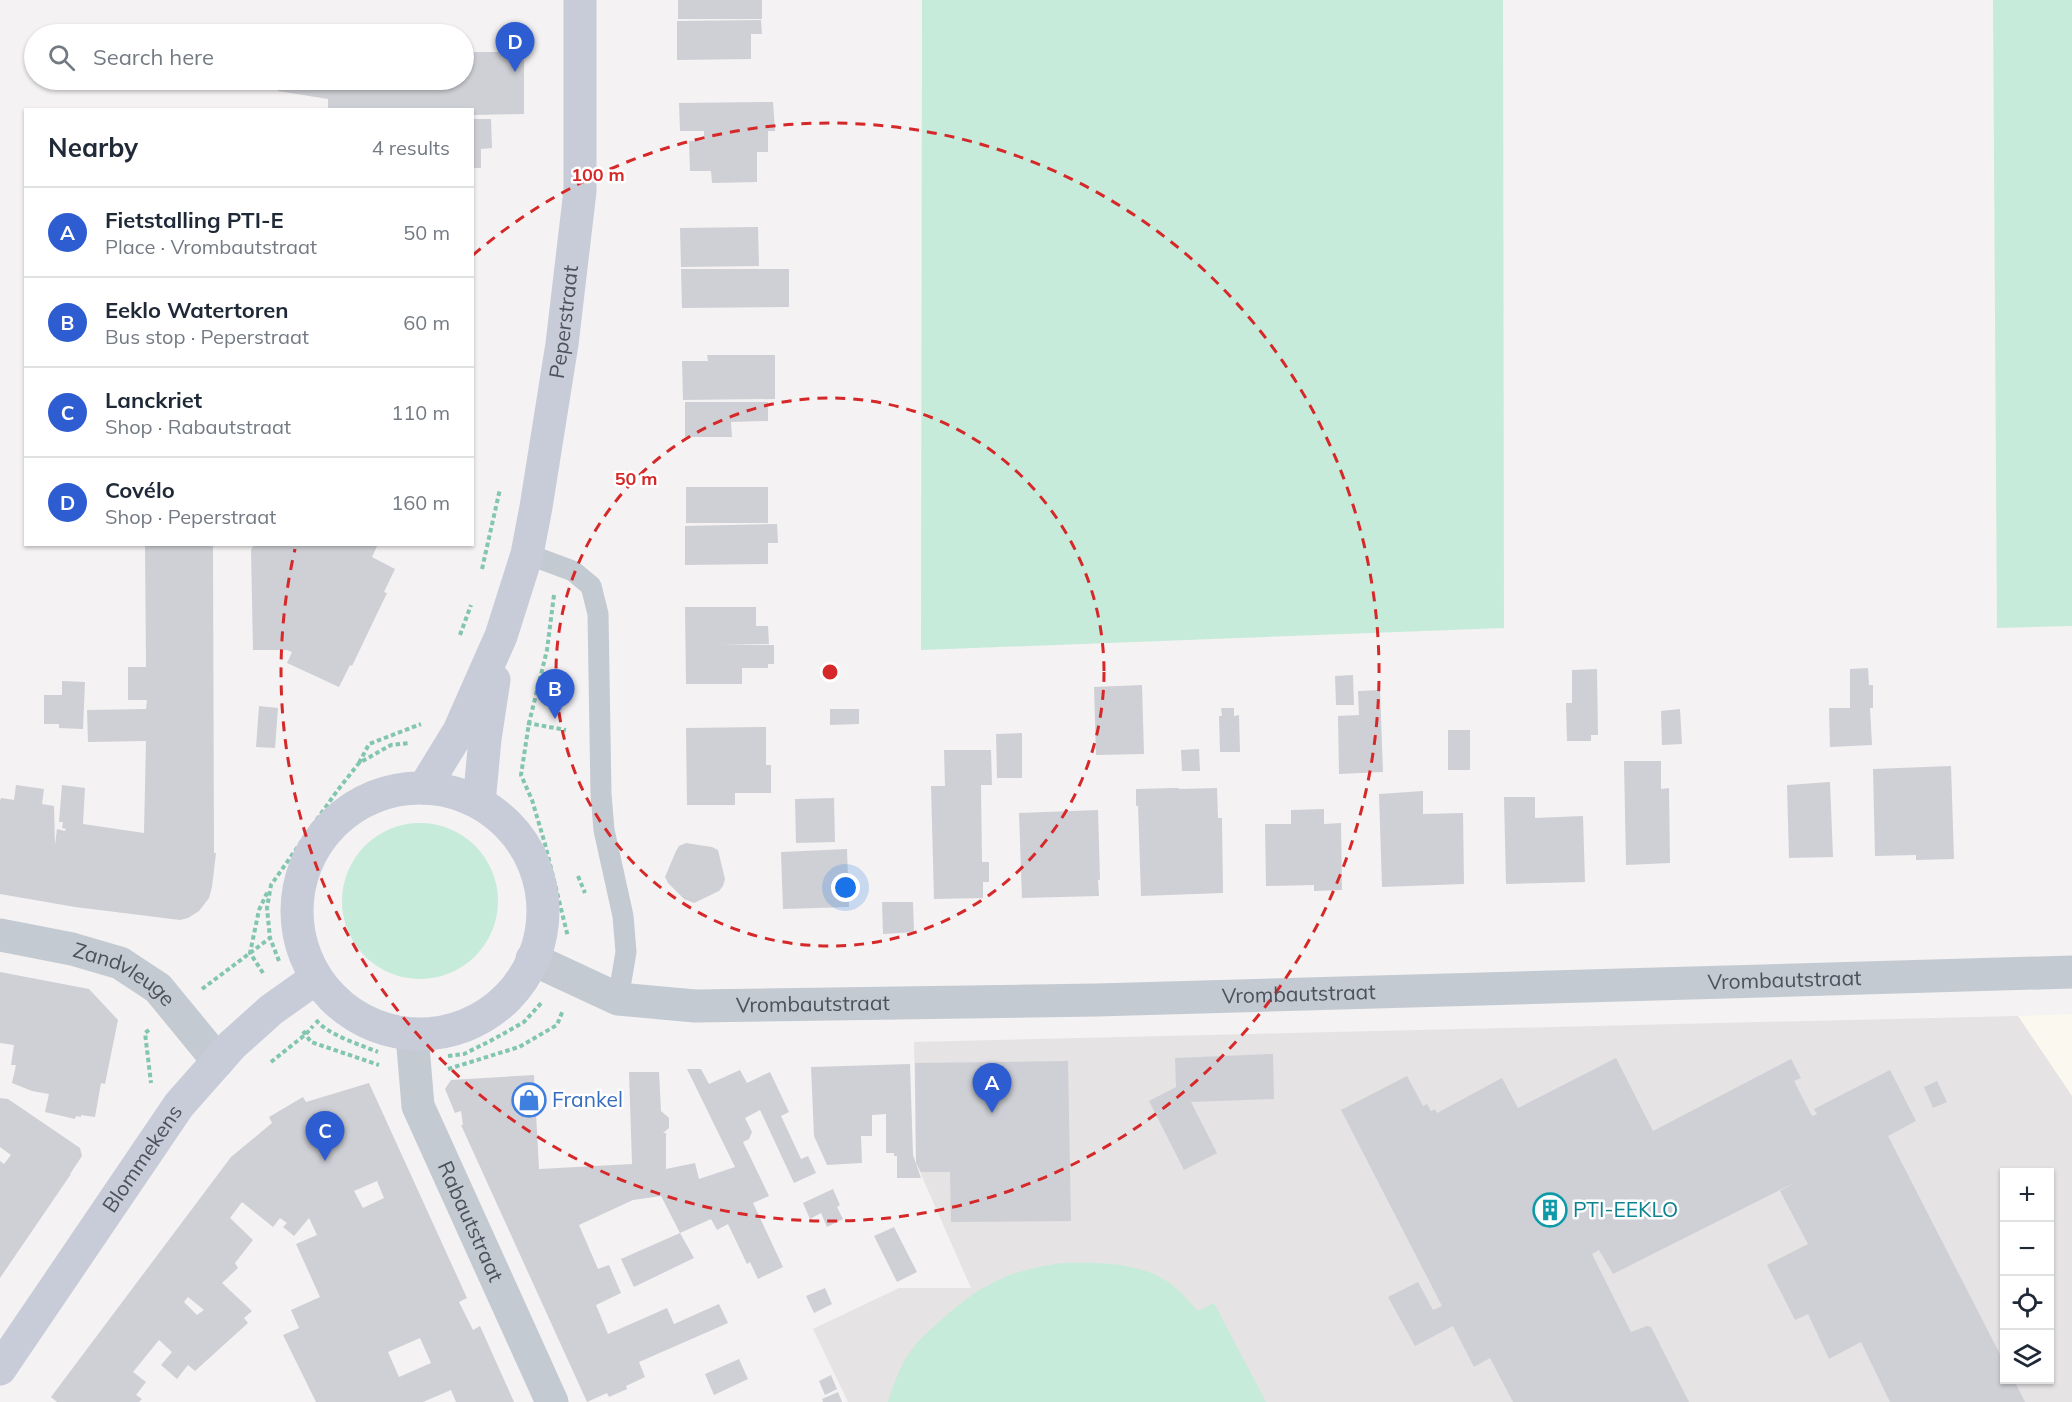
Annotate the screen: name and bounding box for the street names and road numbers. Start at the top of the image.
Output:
street label: Peperstraat [543,264,583,380]
street label: Zandvleuge [70,936,182,1011]
street label: Vrombautstraat [1707,964,1862,994]
street label: Vrombautstraat [1221,978,1376,1008]
street label: Vrombautstraat [736,989,890,1017]
street label: Blommekens [96,1099,187,1217]
street label: Rabautstraat [433,1157,510,1285]

